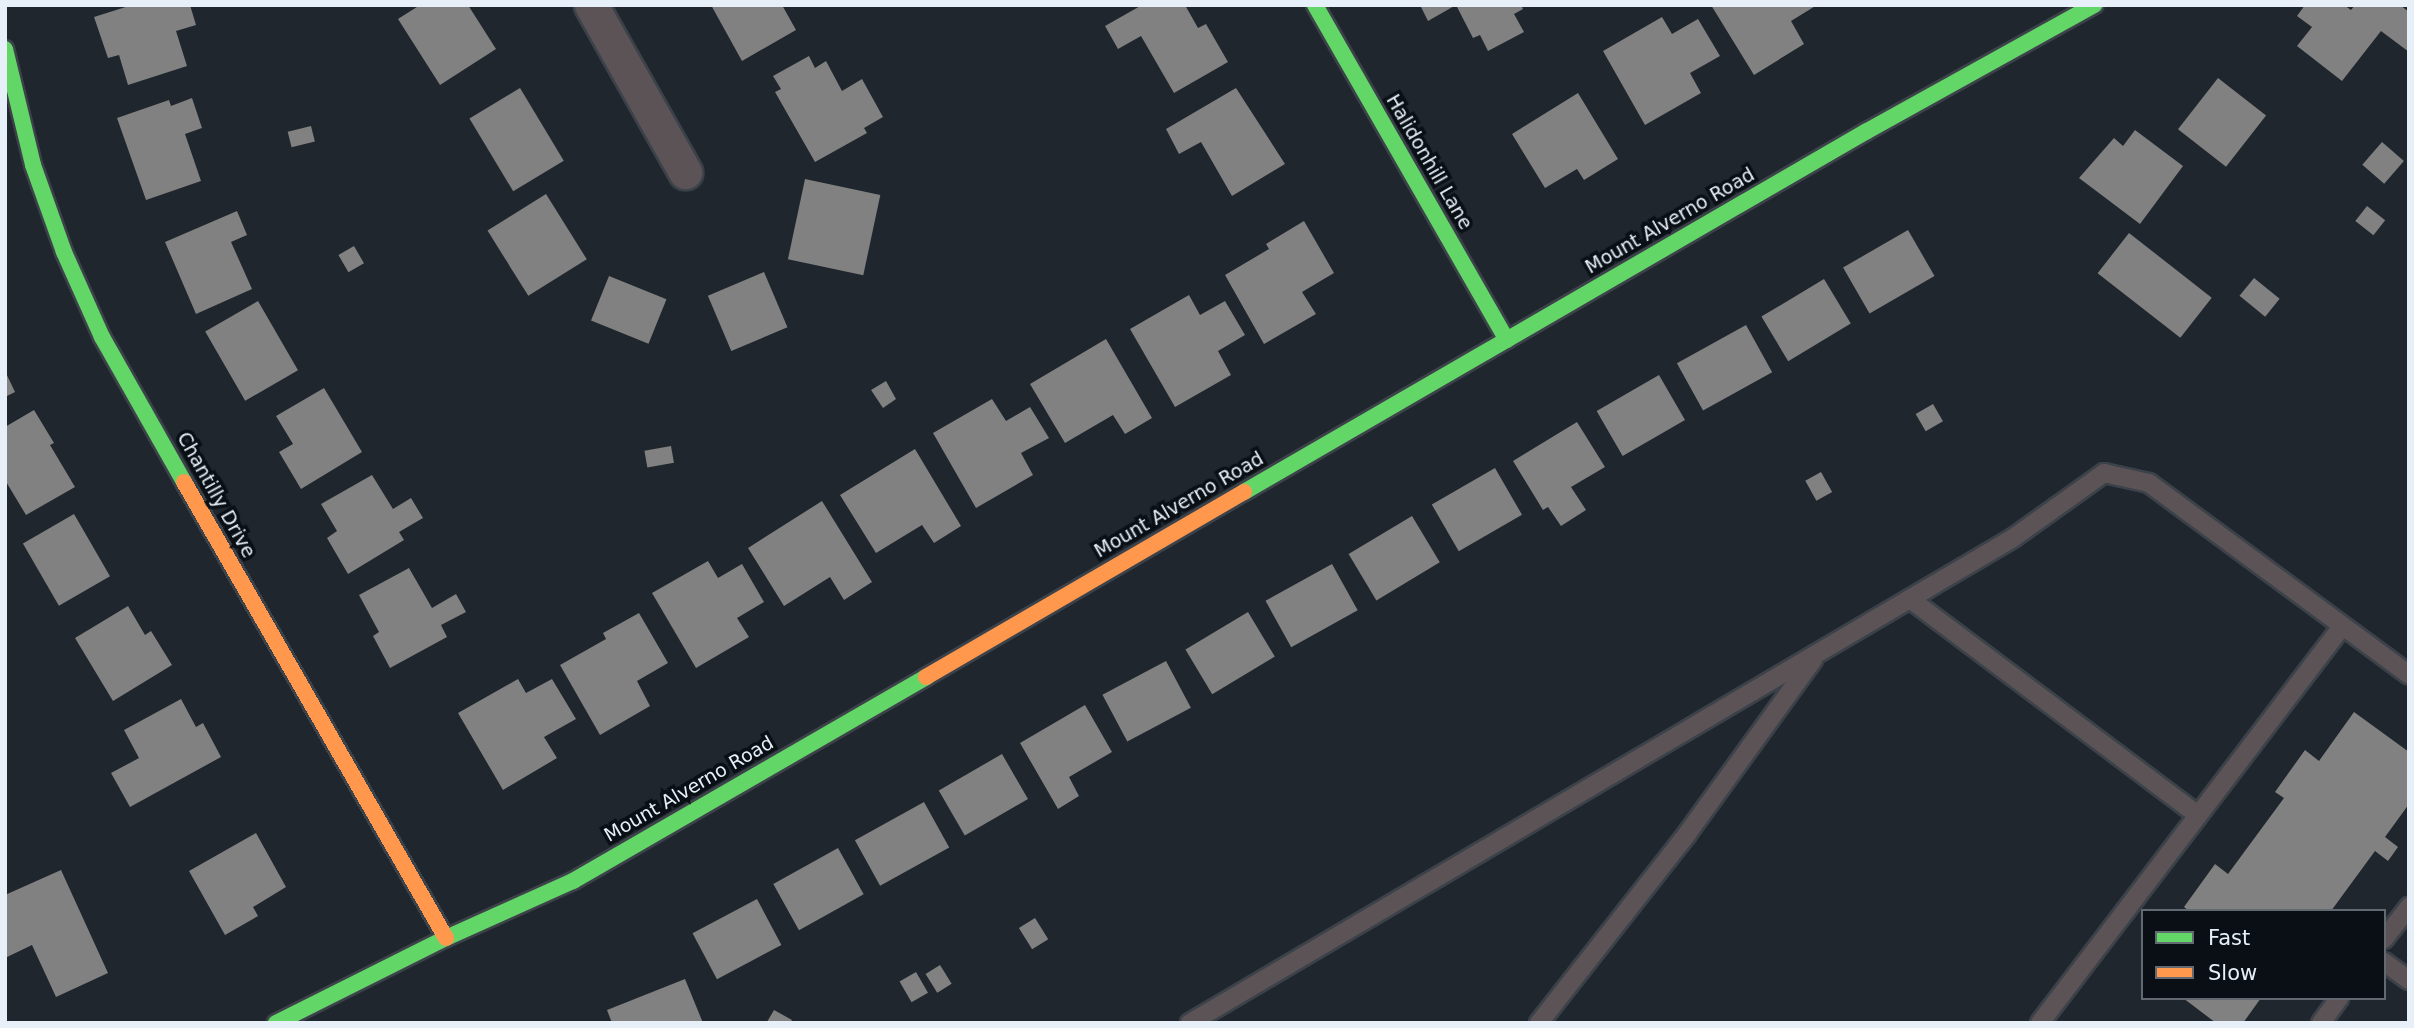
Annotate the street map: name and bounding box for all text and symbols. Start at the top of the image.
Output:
street label: Halidonhill Lane [1381,90,1477,234]
street label: Mount Alverno Road [1581,163,1759,279]
street label: Chantilly Drive [172,428,260,562]
street label: Mount Alverno Road [1090,447,1268,563]
street label: Mount Alverno Road [600,731,778,847]
legend [2141,909,2386,1000]
text: Fast [2208,926,2250,950]
text: Slow [2208,961,2257,985]

